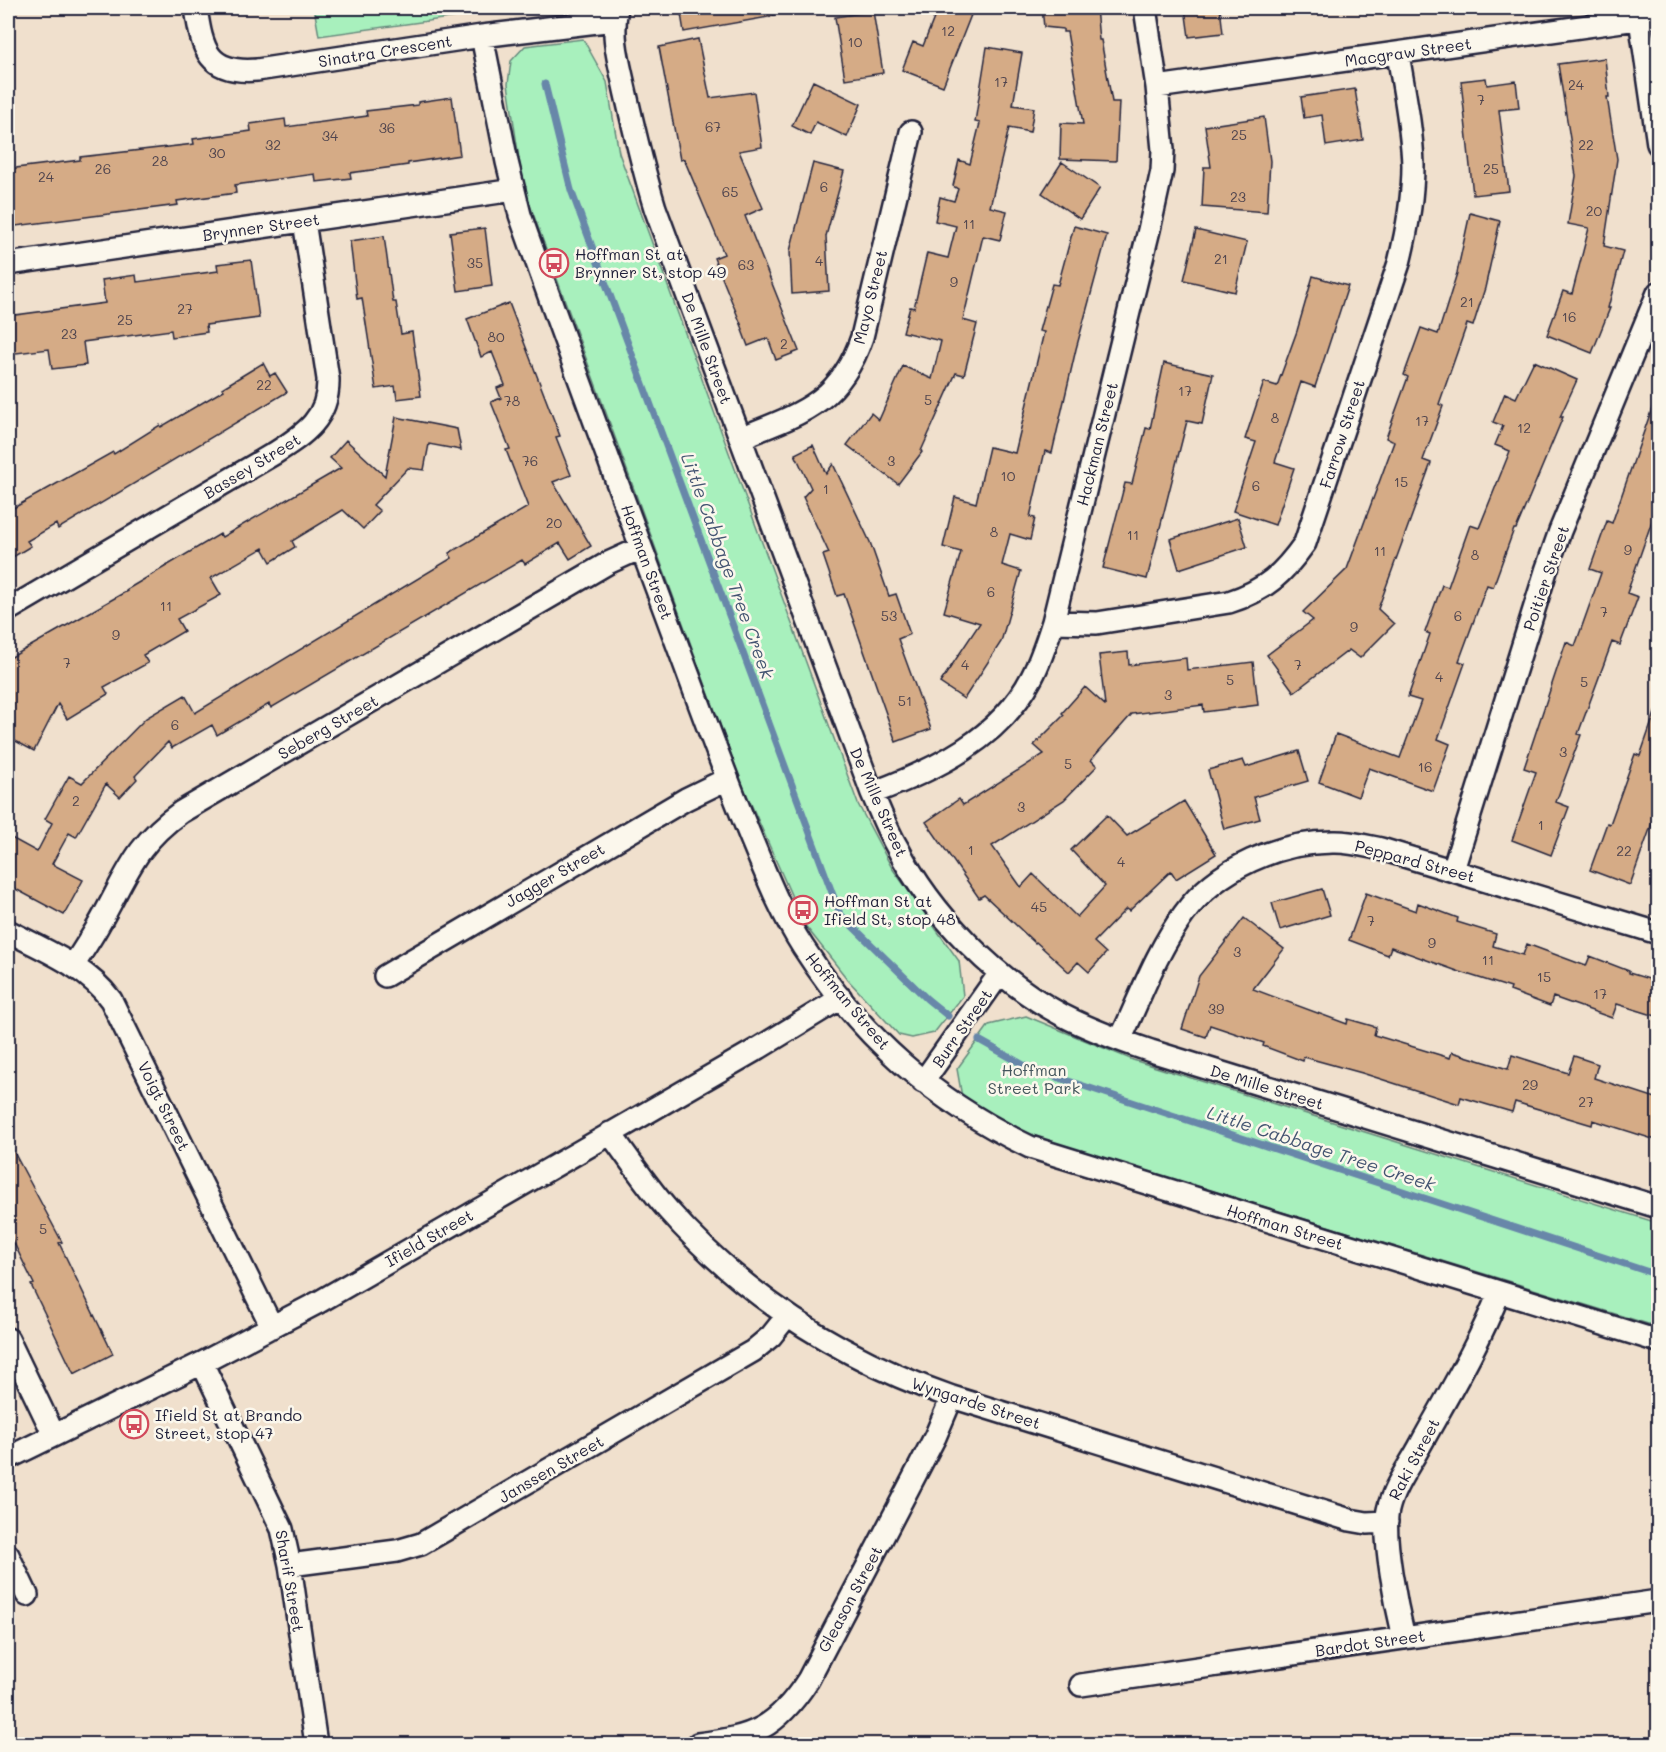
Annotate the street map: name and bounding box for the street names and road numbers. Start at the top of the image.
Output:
street label: Sinatra Crescent [316,30,453,71]
street label: Macgraw Street [1343,32,1473,71]
street label: Brynner Street [201,208,321,245]
street label: Mayo Street [848,247,891,346]
street label: De Mille Street [677,289,737,407]
street label: Farrow Street [1314,377,1369,491]
street label: Hackman Street [1071,380,1122,508]
street label: Bassey Street [199,428,304,503]
street label: Hoffman Street [617,501,678,622]
street label: Poitier Street [1518,522,1573,633]
street label: Seberg Street [274,689,382,764]
street label: De Mille Street [846,744,913,860]
street label: Peppard Street [1353,834,1478,887]
street label: Jagger Street [501,838,608,911]
street label: Hoffman Street [801,948,895,1054]
street label: Burr Street [927,984,996,1071]
street label: Voigt Street [134,1058,195,1154]
street label: De Mille Street [1208,1059,1326,1114]
street label: Hoffman Street [1224,1199,1346,1254]
street label: Ifield Street [381,1204,477,1271]
street label: Wyngarde Street [909,1372,1043,1433]
street label: Raki Street [1383,1414,1444,1503]
street label: Janssen Street [494,1430,607,1507]
street label: Sharif Street [271,1528,310,1634]
street label: Gleason Street [813,1542,887,1656]
street label: Bardot Street [1314,1624,1426,1661]

